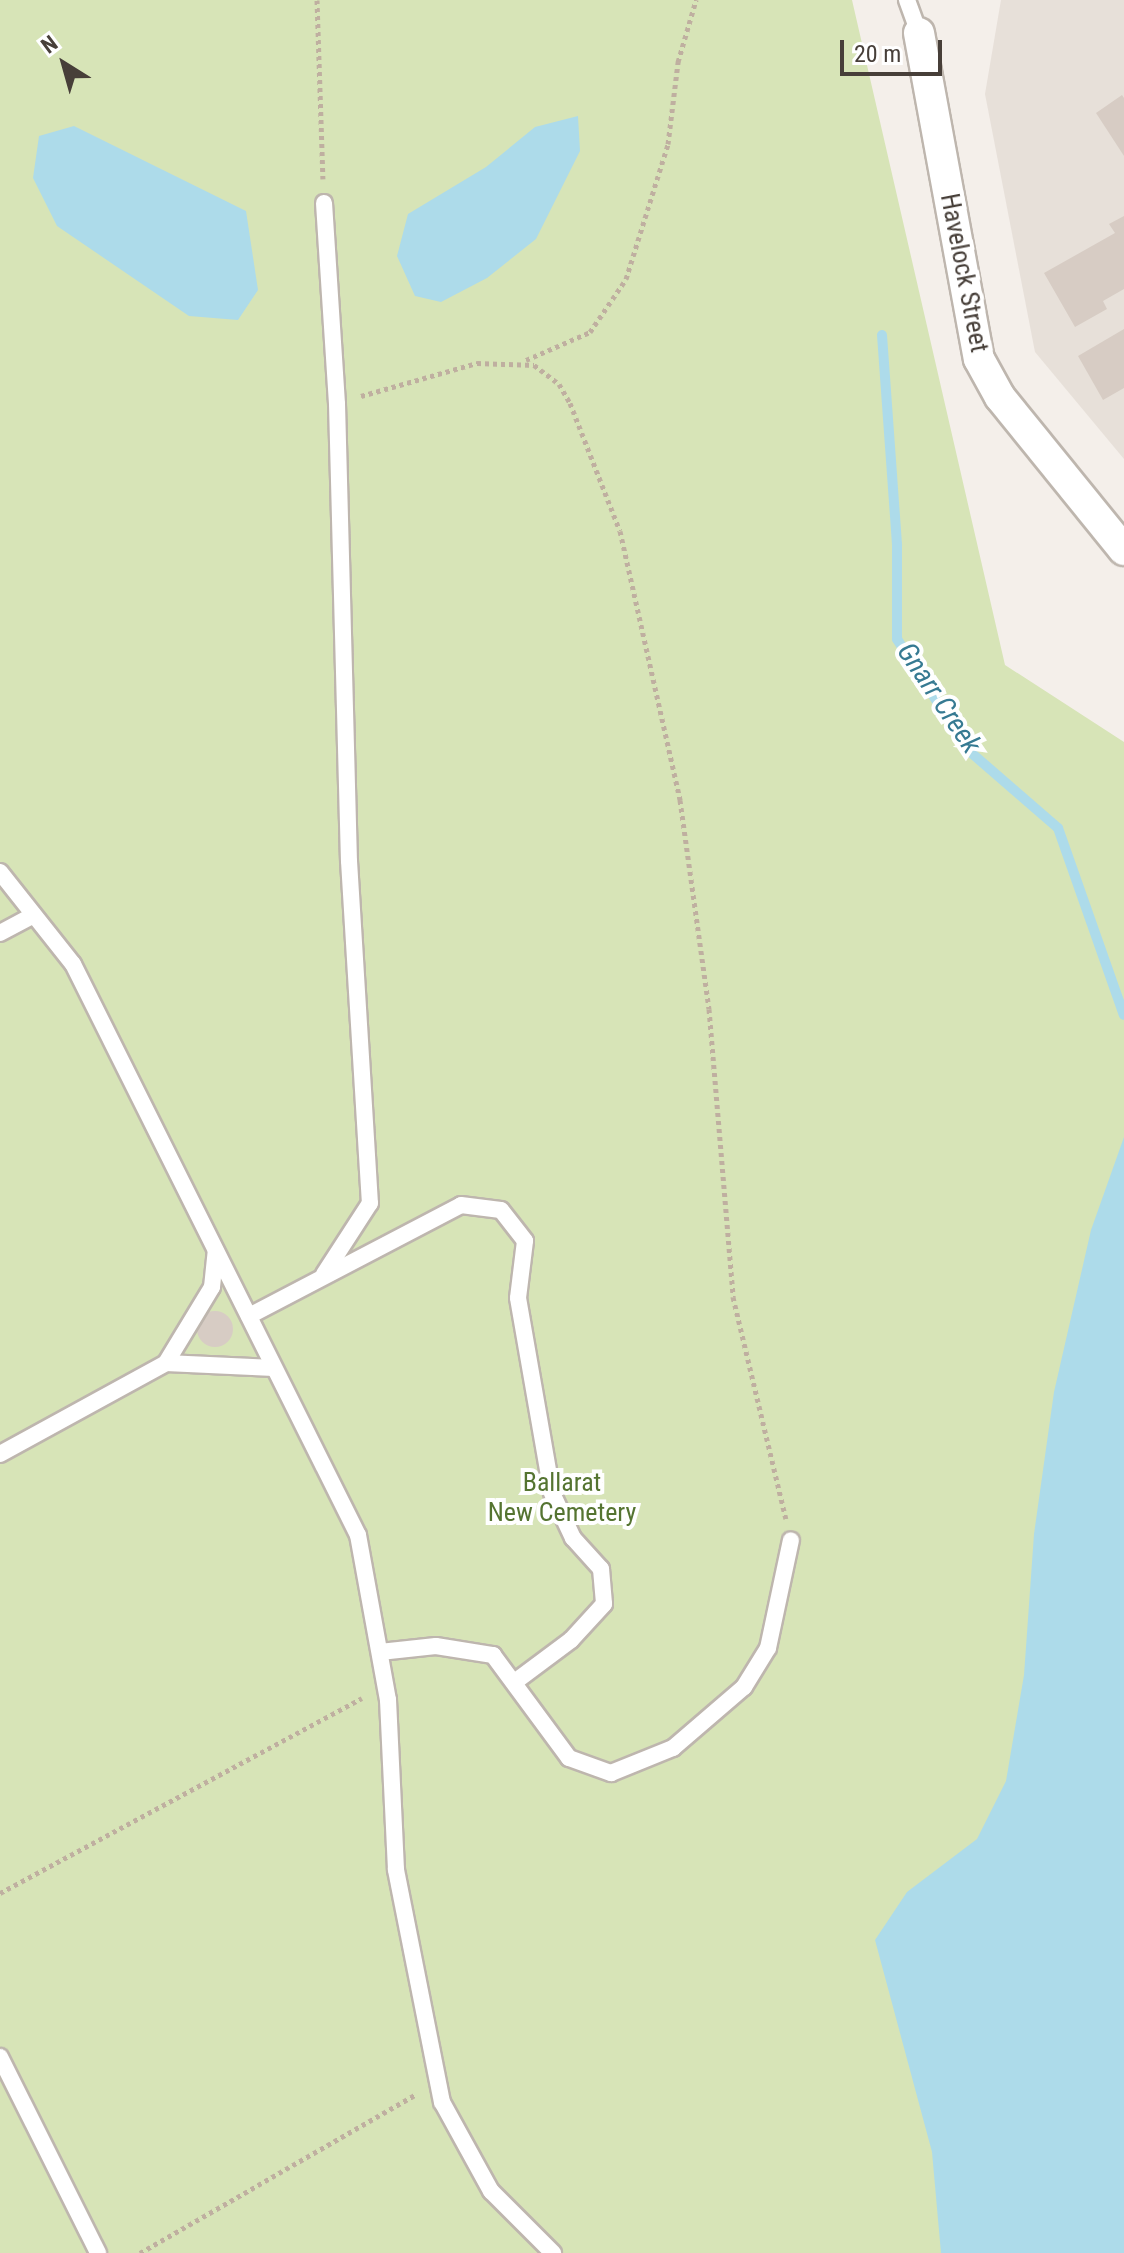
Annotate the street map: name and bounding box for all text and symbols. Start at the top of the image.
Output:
north arrow [24,24,104,104]
scale bar [844,24,946,74]
text: N [36,30,62,58]
text: 20 m [854,40,901,68]
street label: Havelock Street [933,191,995,355]
water label: Gnarr Creek [890,636,988,760]
park label: Ballarat New Cemetery [488,1467,636,1528]

